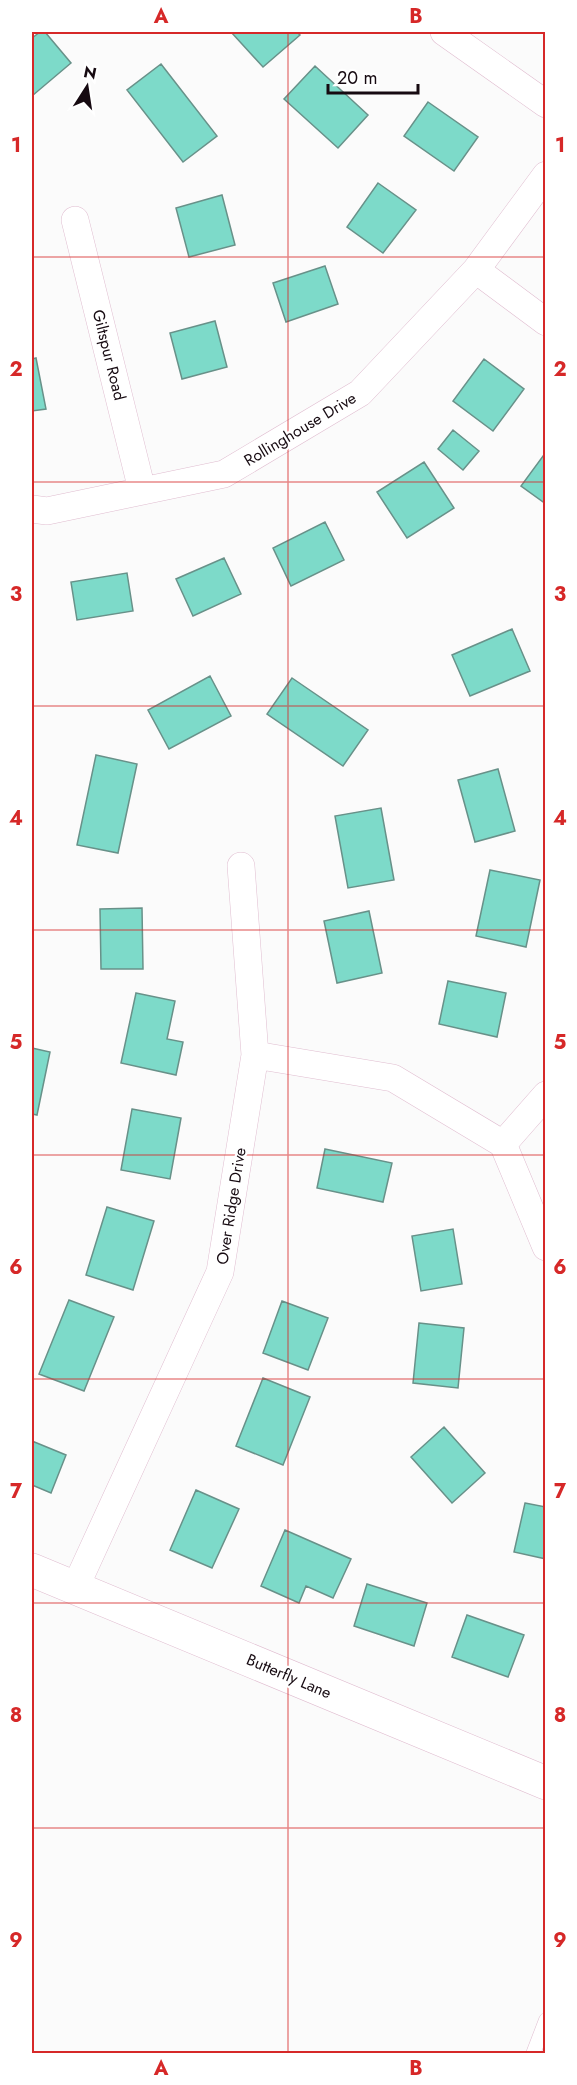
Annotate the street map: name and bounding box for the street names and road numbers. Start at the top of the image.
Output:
street label: Giltspur Road [87,307,131,403]
street label: Rollinghouse Drive [239,386,361,472]
street label: Over Ridge Drive [210,1146,252,1266]
street label: Butterfly Lane [243,1648,335,1704]

